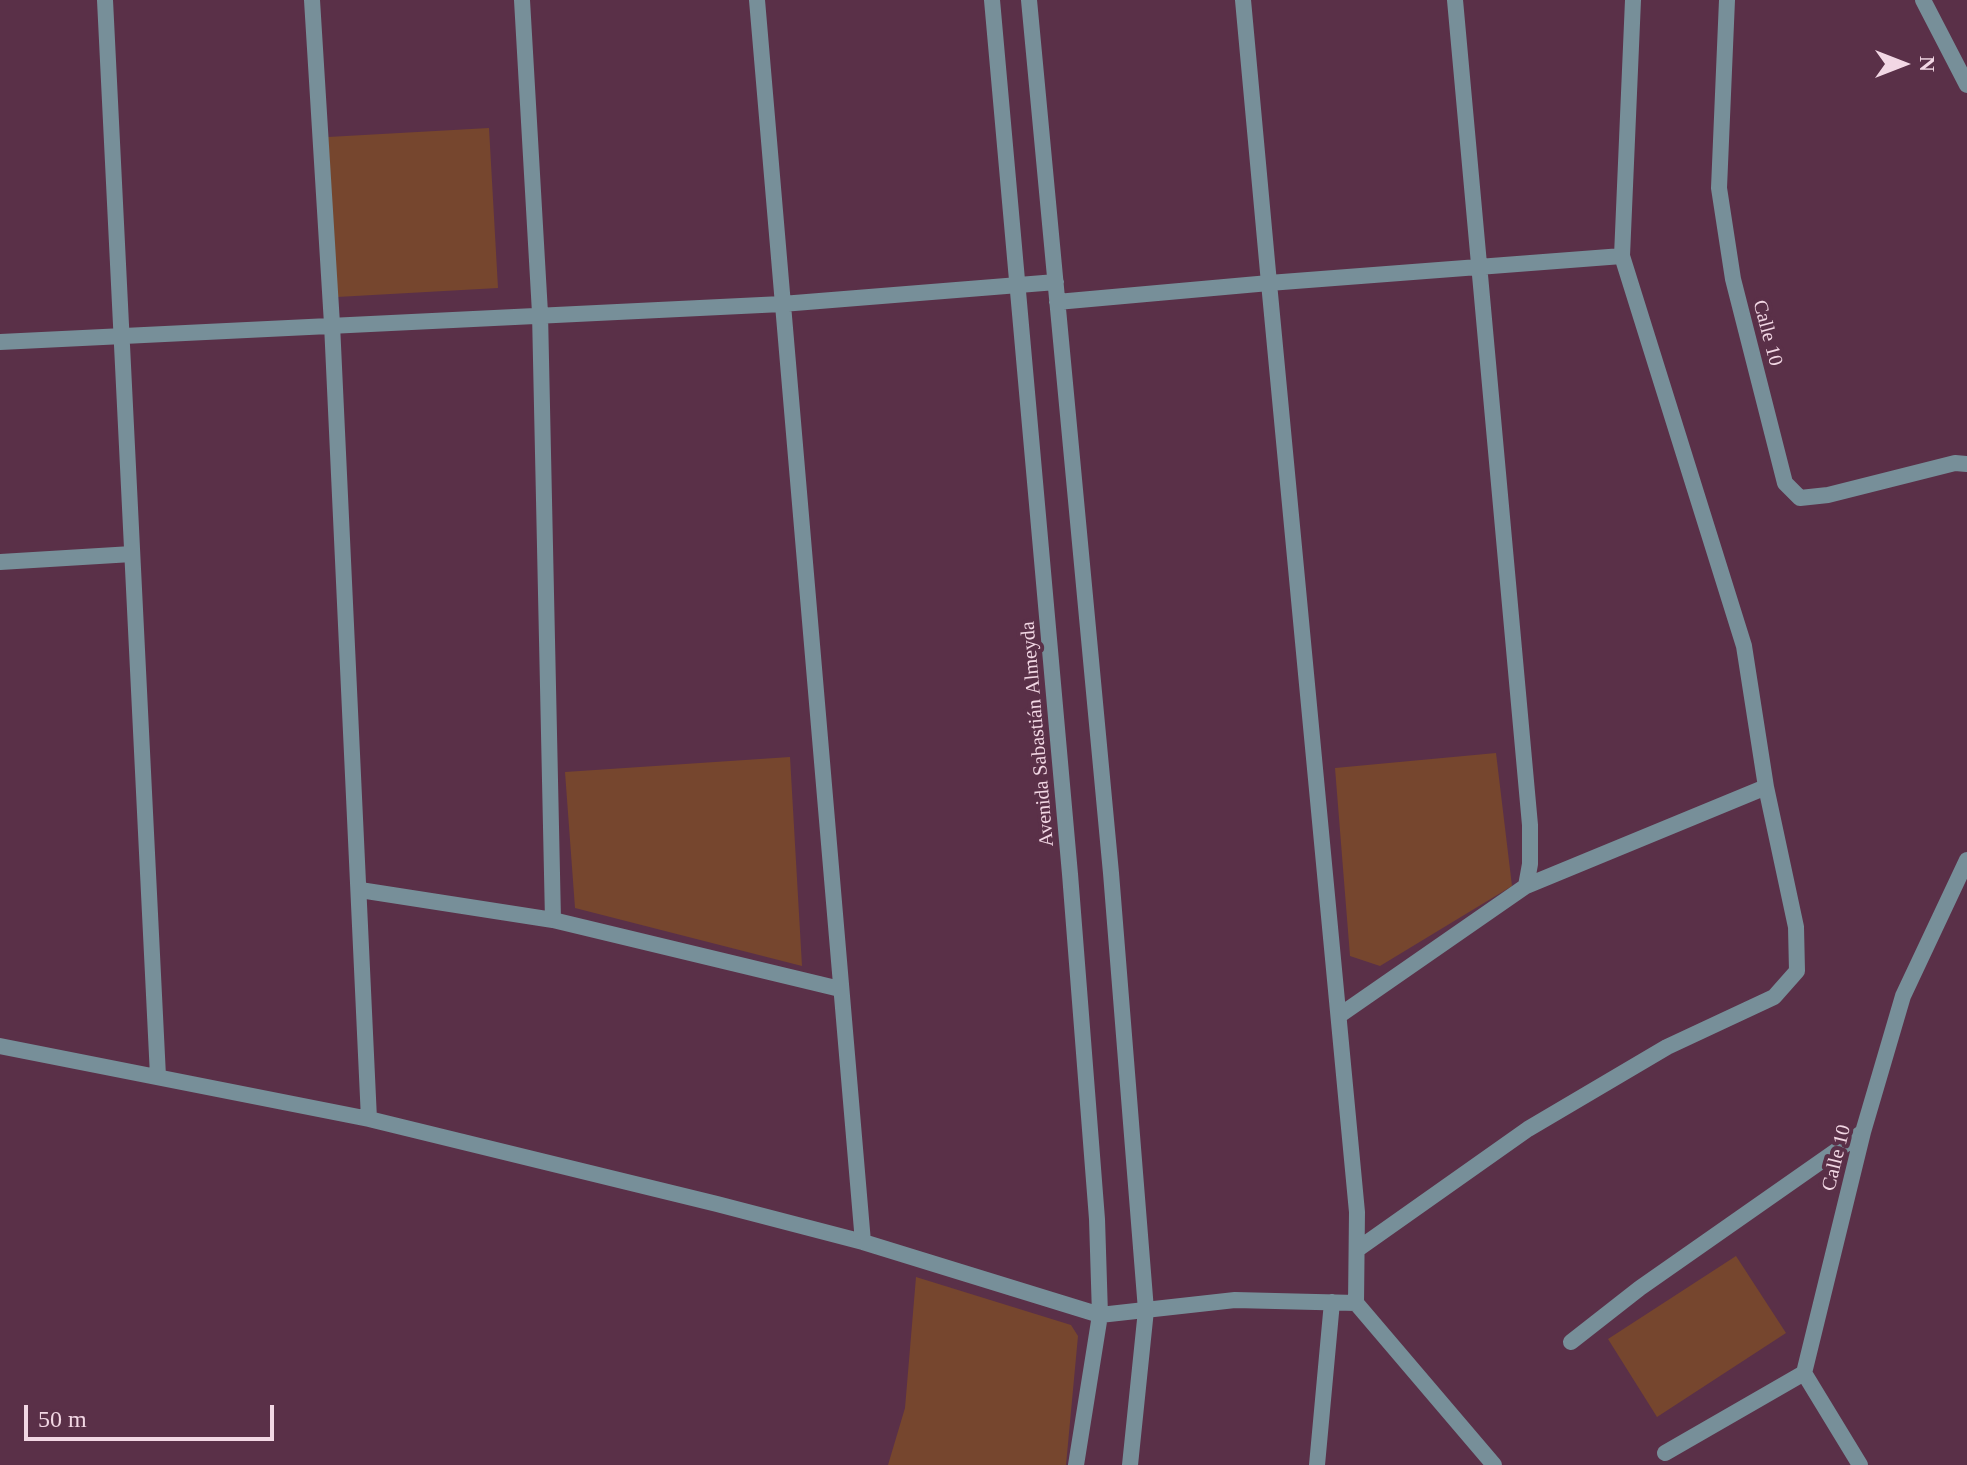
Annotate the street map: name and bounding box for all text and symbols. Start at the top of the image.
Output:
north arrow [1863,24,1943,104]
text: N [1915,56,1940,72]
street label: Calle 10 [1747,297,1787,369]
street label: Avenida Sabastián Almeyda [1016,620,1060,848]
street label: Calle 10 [1817,1122,1857,1194]
scale bar [28,1389,278,1439]
text: 50 m [38,1406,87,1432]

